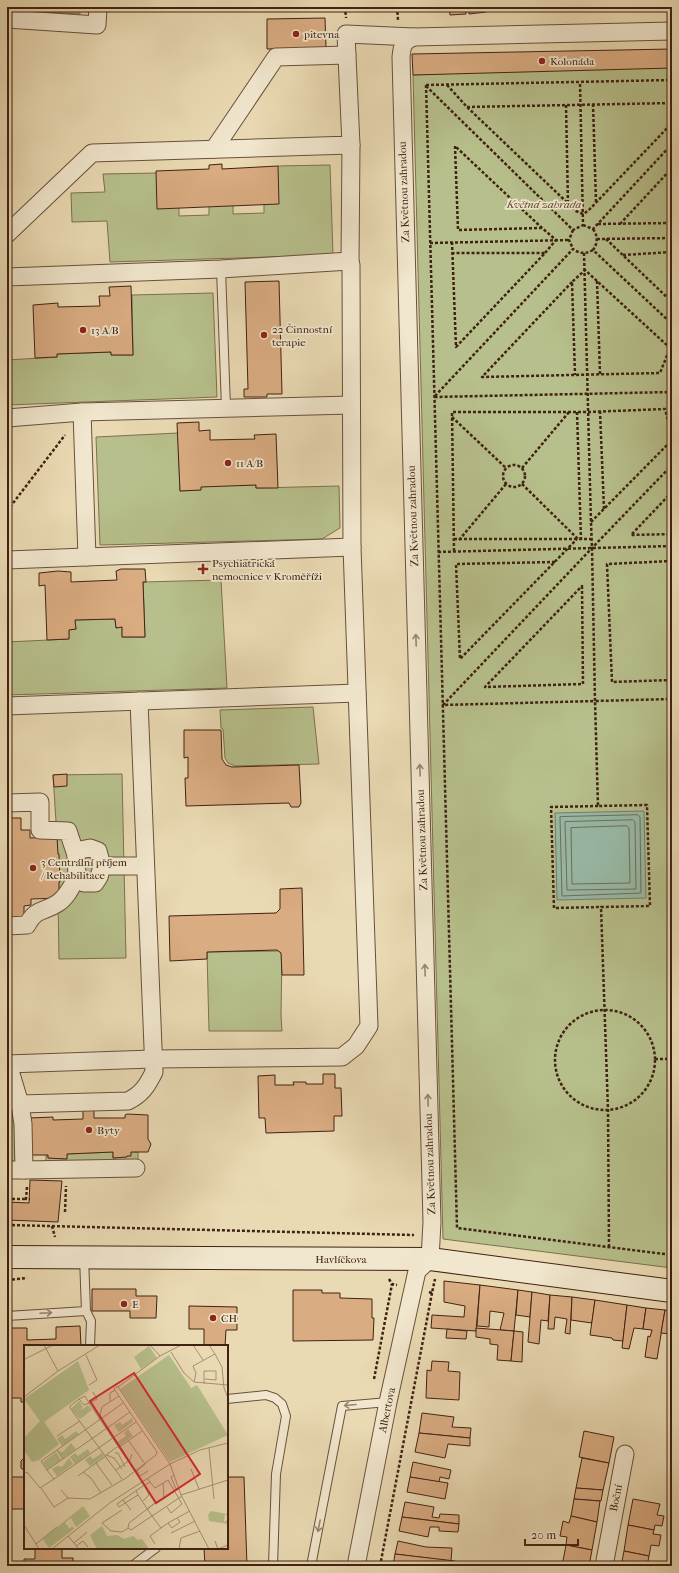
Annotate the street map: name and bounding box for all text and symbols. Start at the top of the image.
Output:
place label: pitevna [303,28,340,41]
marker: pitevna [291,29,301,39]
place label: Kolonáda [550,55,595,68]
marker: Kolonáda [537,56,547,66]
street label: Za Květnou zahradou [396,140,412,243]
park label: Květná zahrada [506,198,581,211]
place label: 22 Činnostní terapie [272,323,333,349]
place label: 13 A/B [91,324,119,337]
marker: 13 A/B [78,325,88,335]
marker: 22 Činnostní terapie [259,330,269,340]
place label: 11 A/B [236,457,263,470]
marker: 11 A/B [223,458,233,468]
street label: Za Květnou zahradou [405,464,421,567]
place label: Psychiatrická nemocnice v Kroměříži [212,557,323,583]
marker: Psychiatrická nemocnice v Kroměříži [197,563,209,575]
one-way arrow [412,634,420,647]
one-way arrow [416,764,423,777]
street label: Za Květnou zahradou [414,788,430,891]
place label: 3 Centrální příjem / Rehabilitace [40,856,128,882]
marker: 3 Centrální příjem / Rehabilitace [28,863,38,873]
one-way arrow [421,964,429,977]
one-way arrow [425,1094,432,1107]
street label: Za Květnou zahradou [422,1112,438,1215]
place label: Byty [97,1124,121,1137]
marker: Byty [84,1125,94,1135]
street label: Havlíčkova [315,1253,368,1266]
place label: E [132,1298,139,1311]
marker: E [119,1299,129,1309]
one-way arrow [39,1310,52,1317]
place label: CH [221,1312,237,1325]
marker: CH [208,1313,218,1323]
inset map [24,1345,228,1549]
street label: Albertova [376,1385,398,1435]
one-way arrow [344,1401,357,1409]
street label: Boční [607,1483,625,1513]
one-way arrow [314,1519,322,1532]
scale bar [525,1521,578,1547]
text: 20 m [531,1528,556,1542]

